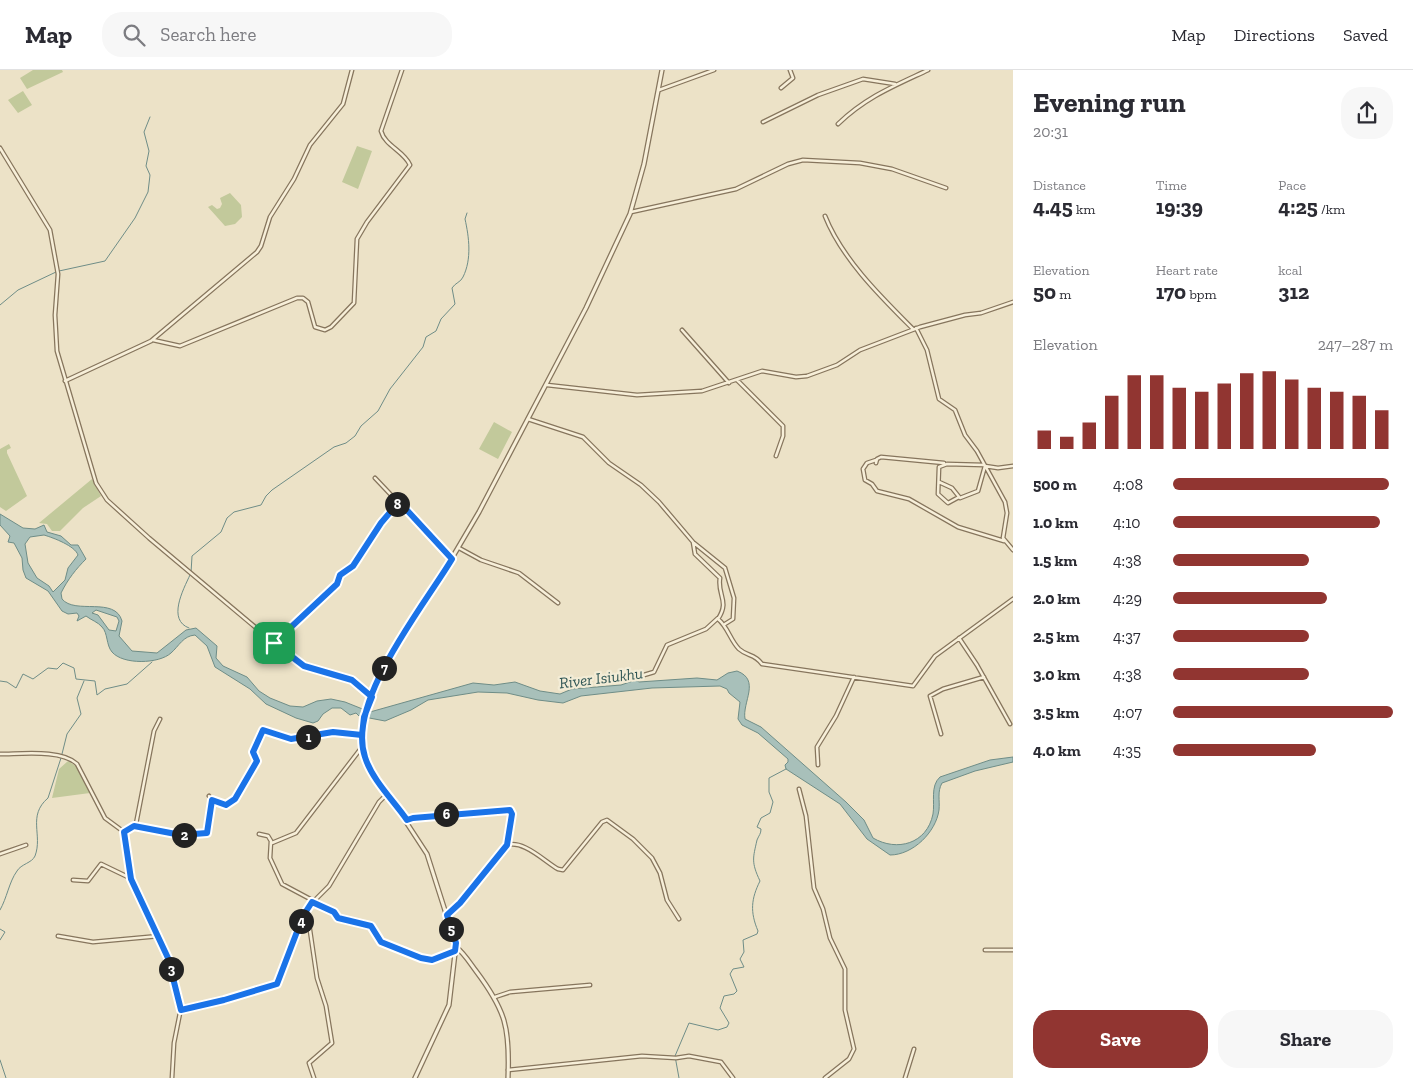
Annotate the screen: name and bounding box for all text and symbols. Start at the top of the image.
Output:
search box [102,12,452,57]
text: Map [25,20,72,49]
icon: search [120,21,148,49]
text: Search here [160,23,257,46]
text: Map [1171,24,1206,46]
text: Directions [1234,24,1315,46]
text: Saved [1343,24,1388,46]
text: Evening run [1033,86,1186,119]
button: share [1341,87,1393,139]
text: 20:31 [1033,122,1068,141]
text: Distance [1033,177,1086,194]
text: Time [1156,177,1187,194]
text: Pace [1278,177,1306,194]
text: 4.45 [1033,194,1073,219]
text: 19:39 [1156,194,1203,219]
text: 4:25 [1278,194,1318,219]
text: km [1073,201,1095,218]
text: /km [1318,201,1345,218]
text: Elevation [1033,262,1090,279]
text: Heart rate [1156,262,1218,279]
text: kcal [1278,262,1302,279]
text: 50 [1033,279,1056,304]
text: 170 [1156,279,1186,304]
text: 312 [1278,279,1309,304]
text: m [1056,286,1071,303]
text: bpm [1186,286,1217,303]
text: Elevation [1033,335,1098,354]
text: 247–287 m [1318,335,1393,354]
text: 500 m [1033,475,1077,494]
text: 4:08 [1113,475,1143,494]
pin: 8 [384,492,410,516]
text: 8 [394,496,401,513]
text: 1.0 km [1033,513,1078,532]
text: 4:10 [1113,513,1141,532]
text: 1.5 km [1033,551,1077,570]
text: 4:38 [1113,551,1142,570]
text: 2.0 km [1033,589,1080,608]
text: 4:29 [1113,589,1142,608]
pin [253,622,295,664]
text: 2.5 km [1033,627,1079,646]
text: 4:37 [1113,627,1141,646]
icon: arrive [260,629,288,657]
pin: 7 [372,656,396,680]
text: 7 [381,660,388,677]
water label: River Isiukhu [558,663,644,693]
text: 3.0 km [1033,665,1080,684]
text: 4:38 [1113,665,1142,684]
text: 3.5 km [1033,703,1079,722]
text: 4:07 [1113,703,1142,722]
pin: 1 [296,724,320,750]
text: 1 [306,729,311,746]
text: 4.0 km [1033,741,1081,760]
text: 4:35 [1113,741,1141,760]
pin: 6 [434,802,458,826]
text: 6 [443,806,450,823]
pin: 2 [172,822,196,848]
text: 2 [181,827,188,844]
pin: 4 [288,908,314,934]
text: 4 [298,913,305,930]
pin: 5 [438,916,464,942]
text: 5 [448,921,455,938]
pin: 3 [158,956,184,982]
text: 3 [168,961,175,978]
button: Save [1033,1010,1208,1068]
button: Share [1218,1010,1393,1068]

